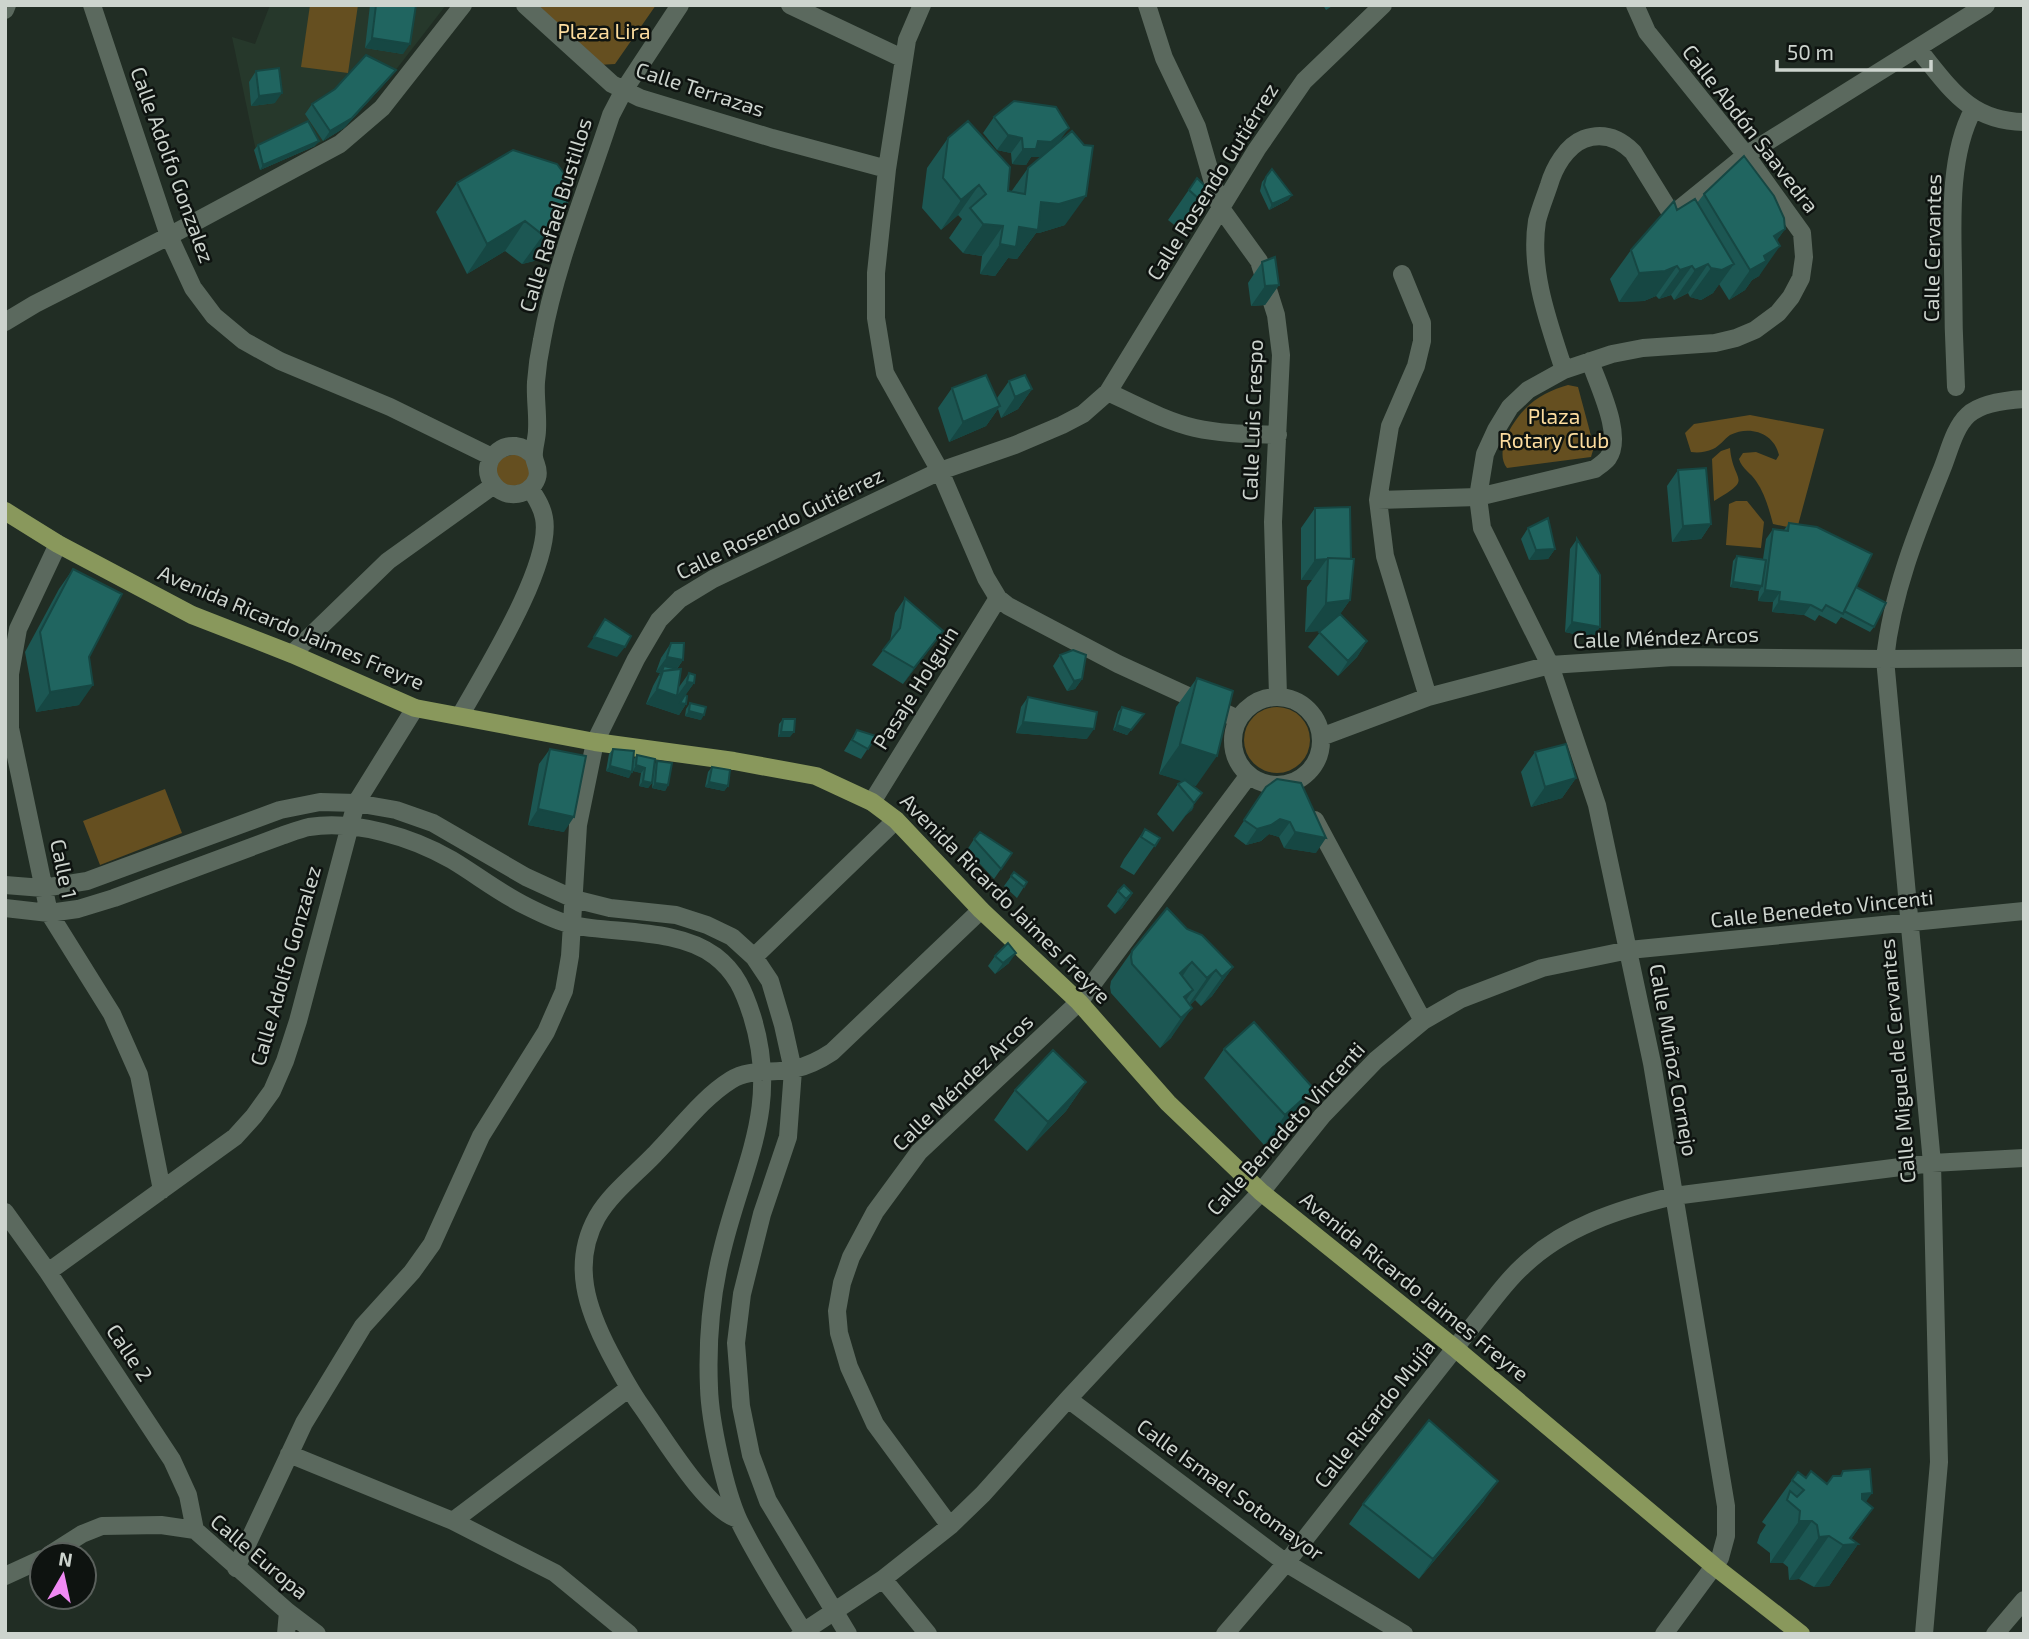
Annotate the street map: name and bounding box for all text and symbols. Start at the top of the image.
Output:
park label: Plaza Lira [557,18,651,43]
scale bar [1777,28,1931,72]
street label: Calle Abdón Saavedra [1678,39,1825,217]
text: 50 m [1787,39,1834,64]
street label: Calle Terrazas [633,56,768,121]
street label: Calle Adolfo Gonzalez [126,63,221,266]
street label: Calle Rosendo Gutiérrez [1141,78,1283,284]
street label: Calle Rafael Bustillos [513,115,596,315]
street label: Calle Cervantes [1918,174,1945,322]
street label: Calle Luis Crespo [1236,339,1267,501]
park label: Plaza Rotary Club [1499,403,1609,452]
street label: Calle Rosendo Gutiérrez [672,462,887,584]
street label: Avenida Ricardo Jaimes Freyre [155,559,428,694]
street label: Pasaje Holguin [867,621,963,754]
street label: Calle Méndez Arcos [1573,621,1759,652]
street label: Avenida Ricardo Jaimes Freyre [896,788,1116,1008]
street label: Calle 1 [46,837,83,901]
street label: Calle Adolfo Gonzalez [244,863,325,1068]
street label: Calle Benedeto Vincenti [1709,883,1935,932]
street label: Calle Miguel de Cervantes [1873,938,1920,1184]
street label: Calle Muñoz Cornejo [1644,962,1704,1158]
street label: Calle Méndez Arcos [886,1008,1038,1155]
street label: Calle Benedeto Vincenti [1201,1036,1369,1220]
street label: Avenida Ricardo Jaimes Freyre [1296,1186,1534,1386]
street label: Calle 2 [102,1319,158,1386]
street label: Calle Ricardo Mujía [1308,1334,1440,1493]
street label: Calle Ismael Sotomayor [1133,1413,1330,1565]
street label: Calle Europa [206,1508,314,1604]
north arrow [28,1541,98,1611]
text: N [57,1546,74,1571]

